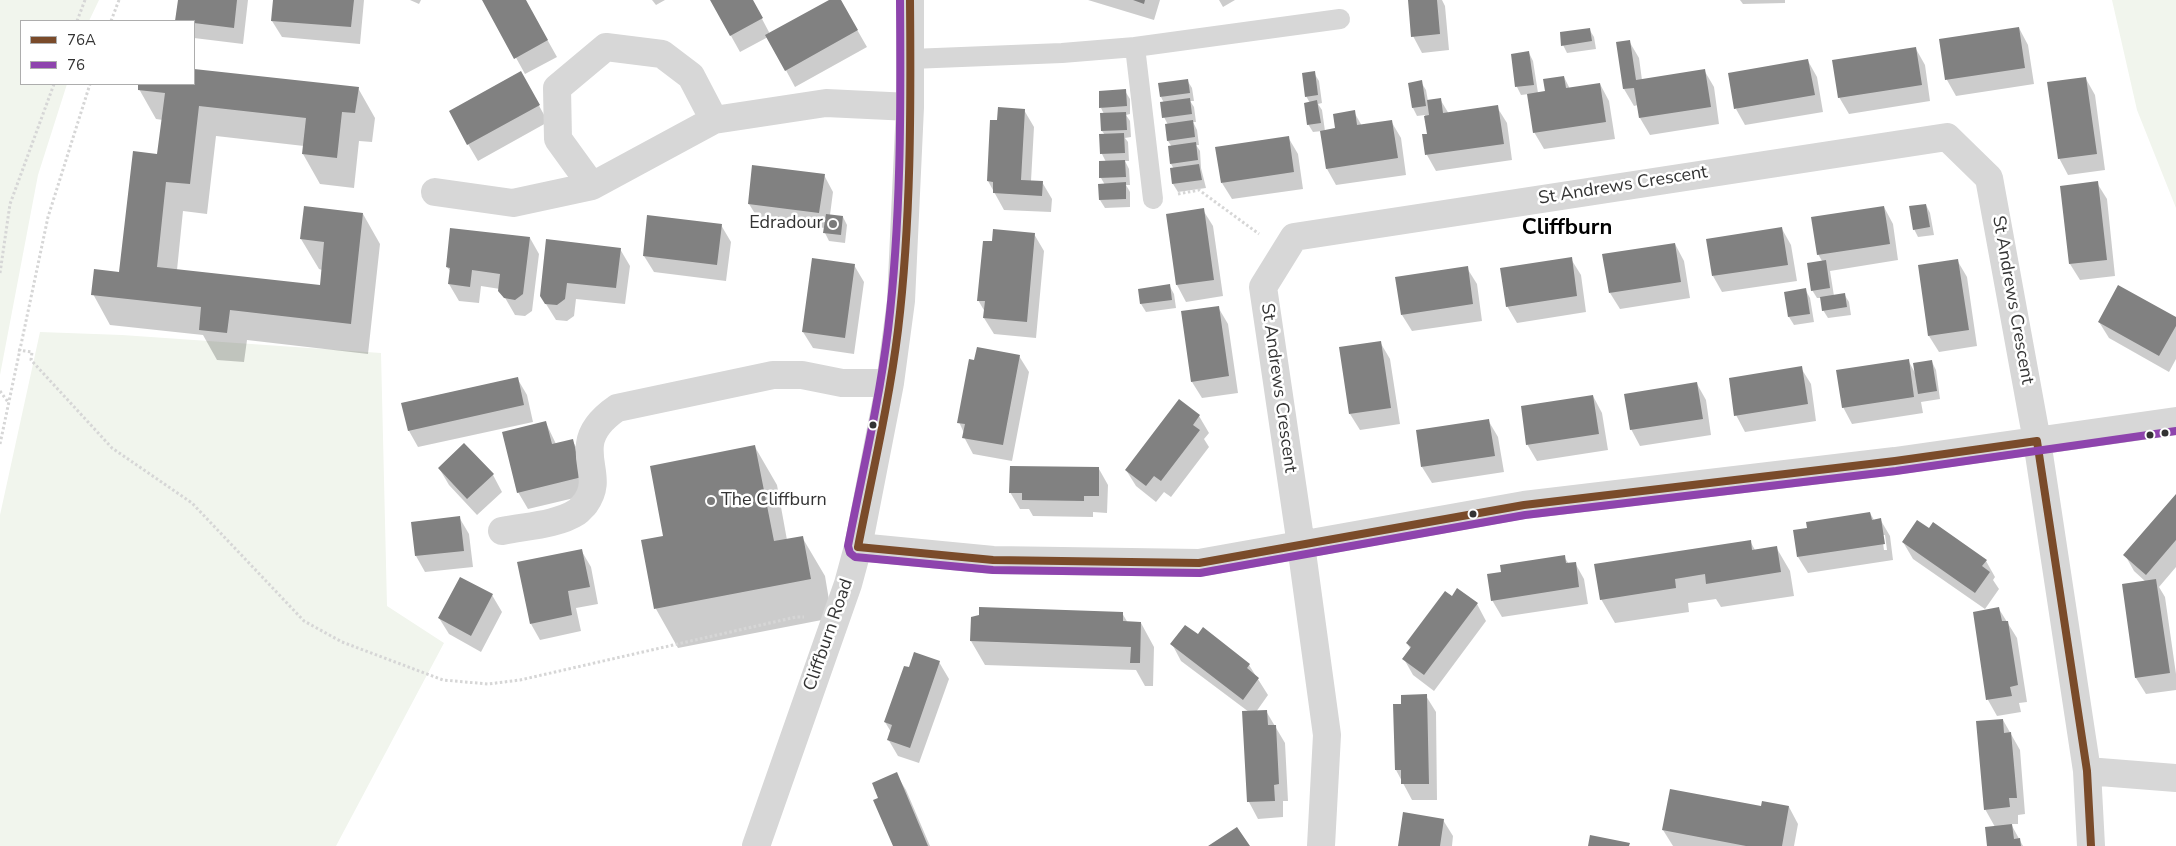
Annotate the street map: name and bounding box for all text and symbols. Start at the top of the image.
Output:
legend [20,20,195,85]
text: 76A [67,30,96,50]
text: 76 [67,55,85,75]
street label: St Andrews Crescent [1537,162,1709,210]
place label: Edradour [749,213,823,235]
street label: St Andrews Crescent [1987,214,2037,386]
district label: Cliffburn [1522,216,1612,242]
marker: Edradour [827,218,839,230]
street label: St Andrews Crescent [1255,302,1301,474]
unlabelled marker [868,420,878,430]
unlabelled marker [2160,428,2170,438]
unlabelled marker [2145,430,2155,440]
place label: The Cliffburn [721,490,827,512]
marker: The Cliffburn [705,495,717,507]
unlabelled marker [1468,509,1478,519]
street label: Cliffburn Road [800,576,858,694]

